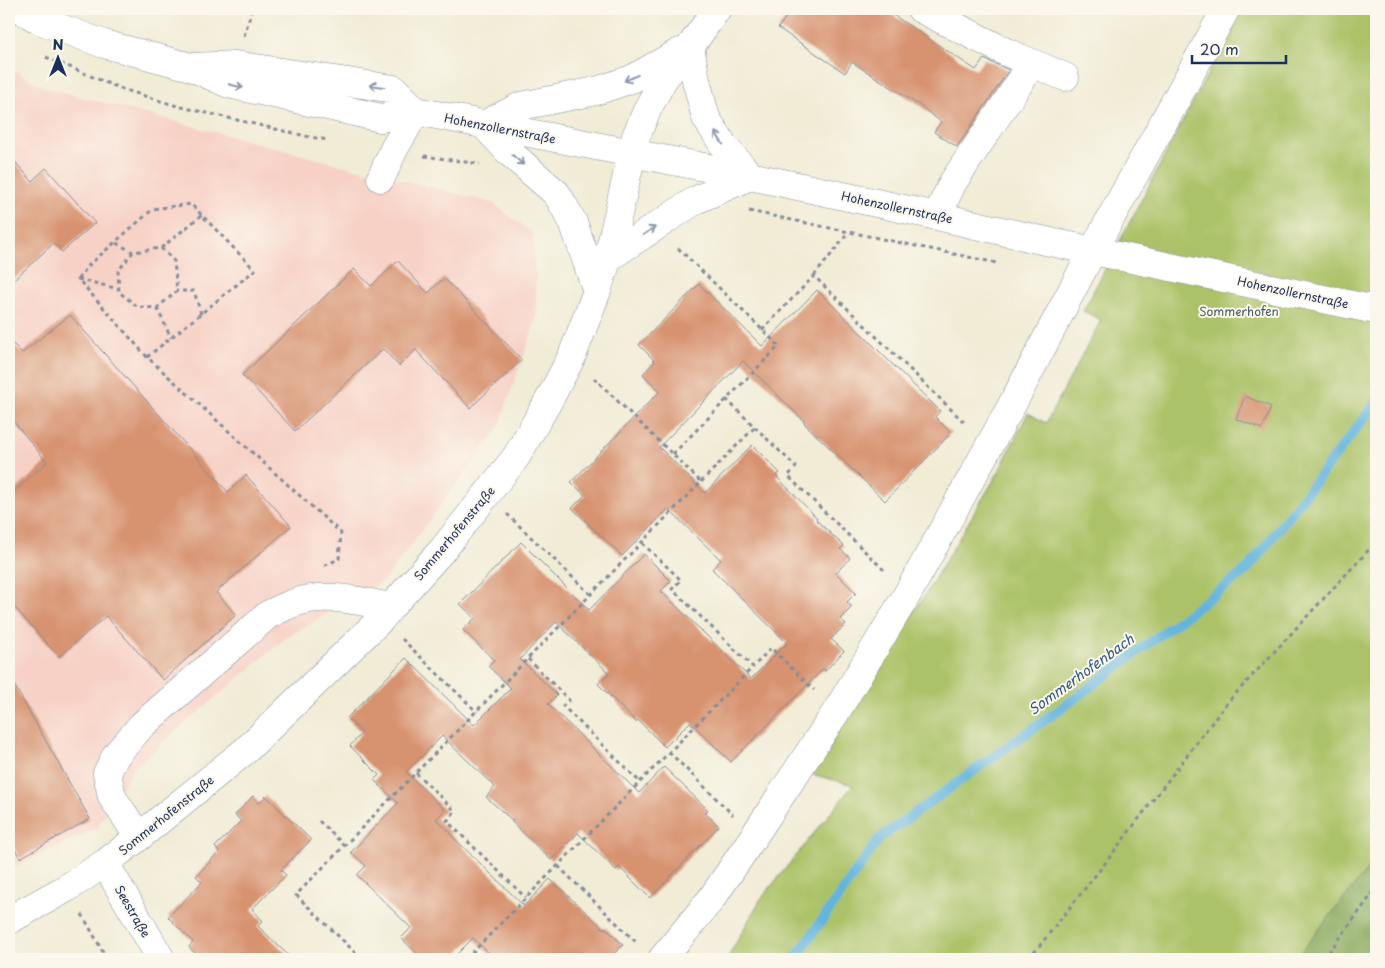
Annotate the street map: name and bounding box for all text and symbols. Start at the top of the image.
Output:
north arrow [32,32,82,82]
scale bar [1192,32,1286,64]
text: N [52,34,64,55]
text: 20 m [1200,37,1239,60]
one-way arrow [624,73,639,83]
one-way arrow [369,81,385,91]
one-way arrow [228,82,244,91]
street label: Hohenzollernstraße [443,108,557,148]
one-way arrow [714,132,724,146]
one-way arrow [511,154,524,165]
street label: Hohenzollernstraße [840,186,954,228]
one-way arrow [642,226,656,236]
street label: Hohenzollernstraße [1236,271,1350,313]
park label: Sommerhofen [1199,302,1279,320]
street label: Sommerhofenstraße [409,482,499,584]
water label: Sommerhofenbach [1024,628,1139,719]
street label: Sommerhofenstraße [114,771,218,859]
street label: Seestraße [111,881,155,941]

